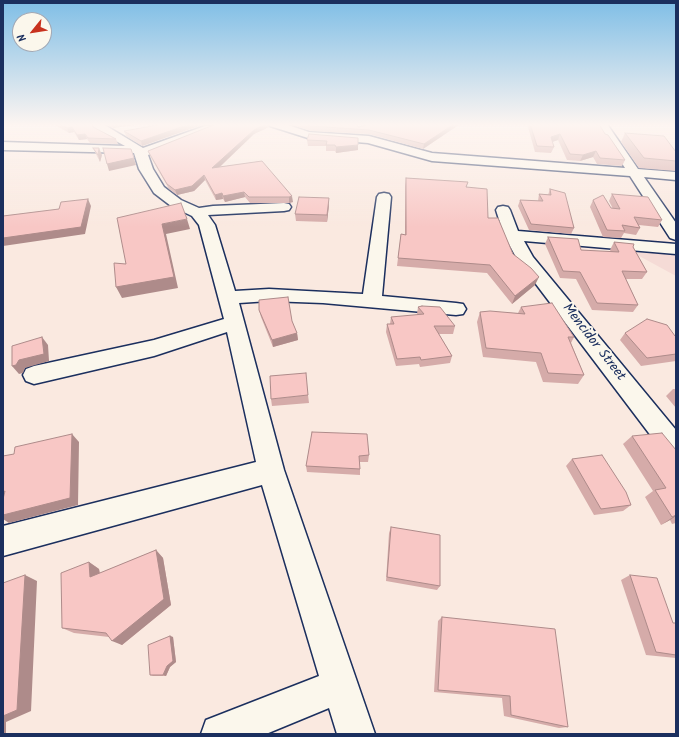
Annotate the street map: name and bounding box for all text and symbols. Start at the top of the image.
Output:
north arrow [12,12,52,52]
text: N [13,30,32,45]
street label: Mencidor Street [558,301,628,385]

